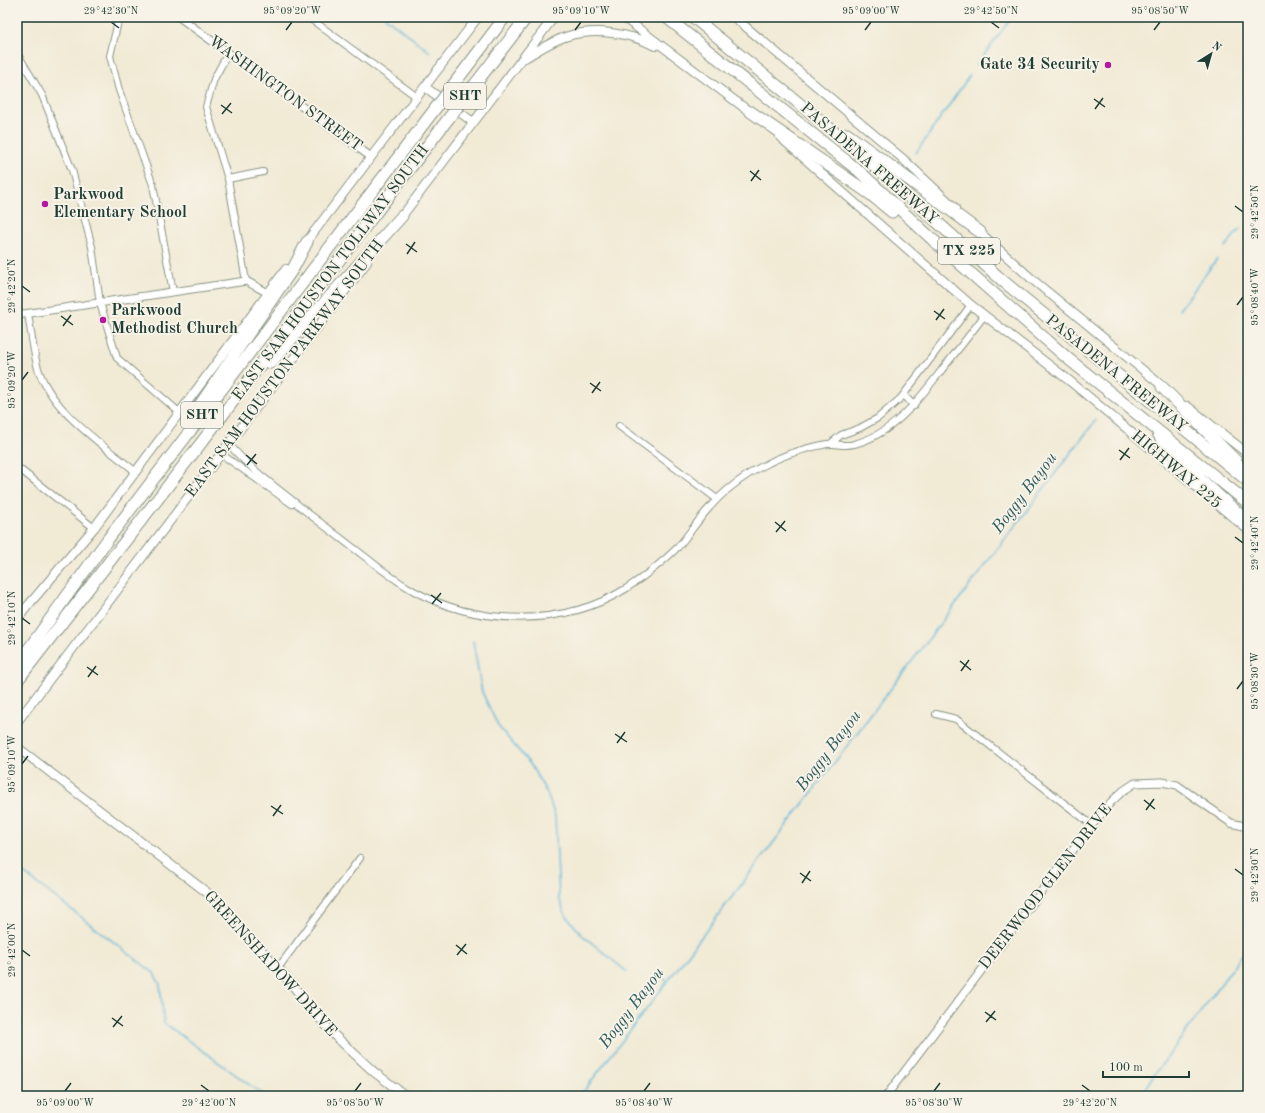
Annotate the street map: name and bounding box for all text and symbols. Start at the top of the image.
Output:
text: 29°42'30"N [84,6,139,16]
text: 95°09'20"W [263,6,321,16]
text: 95°09'10"W [552,6,610,16]
text: 95°09'00"W [842,6,900,16]
text: 29°42'50"N [964,6,1019,16]
text: 95°08'50"W [1131,6,1189,16]
street label: WASHINGTON STREET [205,33,365,155]
north arrow [1191,34,1231,74]
text: N [1209,40,1223,54]
place label: Gate 34 Security [980,57,1100,73]
marker: Gate 34 Security [1103,60,1113,70]
road number: SHT [444,83,486,109]
street label: PASADENA FREEWAY [797,100,941,228]
street label: EAST SAM HOUSTON TOLLWAY SOUTH [230,142,432,404]
text: 29°42'50"N [1250,184,1260,239]
place label: Parkwood Elementary School [53,187,187,221]
marker: Parkwood Elementary School [40,199,50,209]
street label: EAST SAM HOUSTON PARKWAY SOUTH [183,237,387,501]
road number: TX 225 [938,238,1000,264]
text: 29°42'20"N [7,258,17,313]
text: 95°08'40"W [1250,268,1260,326]
place label: Parkwood Methodist Church [111,303,238,337]
street label: PASADENA FREEWAY [1042,312,1190,436]
marker: Parkwood Methodist Church [98,315,108,325]
text: 95°09'20"W [7,351,17,409]
road number: SHT [181,402,223,428]
street label: HIGHWAY 225 [1128,428,1224,512]
water label: Boggy Bayou [989,449,1061,537]
text: 29°42'40"N [1250,515,1260,570]
text: 29°42'10"N [7,590,17,645]
text: 95°08'30"W [1250,652,1260,710]
water label: Boggy Bayou [793,707,865,795]
text: 95°09'10"W [7,735,17,793]
street label: DEERWOOD GLEN DRIVE [977,801,1115,973]
text: 29°42'30"N [1250,847,1260,902]
street label: GREENSHADOW DRIVE [201,888,339,1040]
text: 29°42'00"N [7,922,17,977]
water label: Boggy Bayou [596,964,668,1052]
scale bar [1103,1053,1189,1079]
text: 100 m [1109,1062,1143,1074]
text: 95°09'00"W [36,1098,94,1108]
text: 29°42'00"N [182,1098,237,1108]
text: 95°08'50"W [326,1098,384,1108]
text: 95°08'40"W [615,1098,673,1108]
text: 95°08'30"W [905,1098,963,1108]
text: 29°42'20"N [1063,1098,1118,1108]

